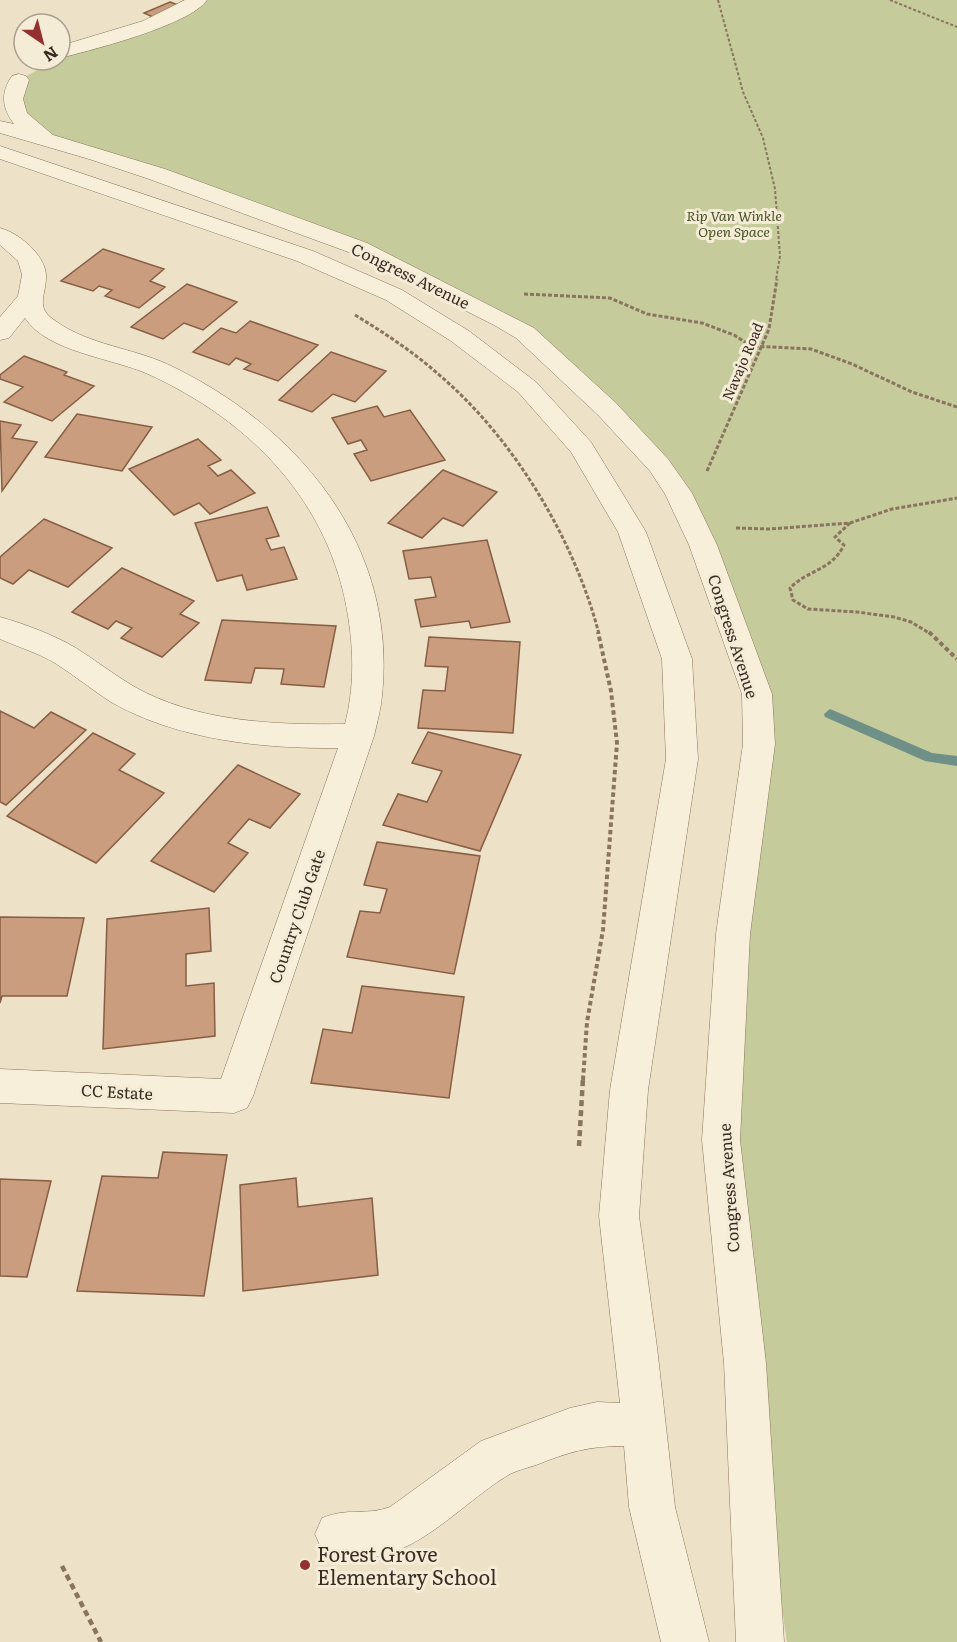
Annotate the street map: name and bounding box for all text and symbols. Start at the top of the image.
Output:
north arrow [12,12,72,72]
text: N [39,41,64,69]
park label: Rip Van Winkle Open Space [686,205,782,241]
street label: Congress Avenue [348,236,474,314]
street label: Navajo Road [717,319,768,403]
street label: Congress Avenue [703,571,765,701]
street label: Country Club Gate [262,846,330,986]
street label: CC Estate [81,1077,153,1105]
street label: Congress Avenue [712,1123,744,1253]
place label: Forest Grove Elementary School [317,1538,497,1591]
marker: Forest Grove Elementary School [298,1558,312,1572]

